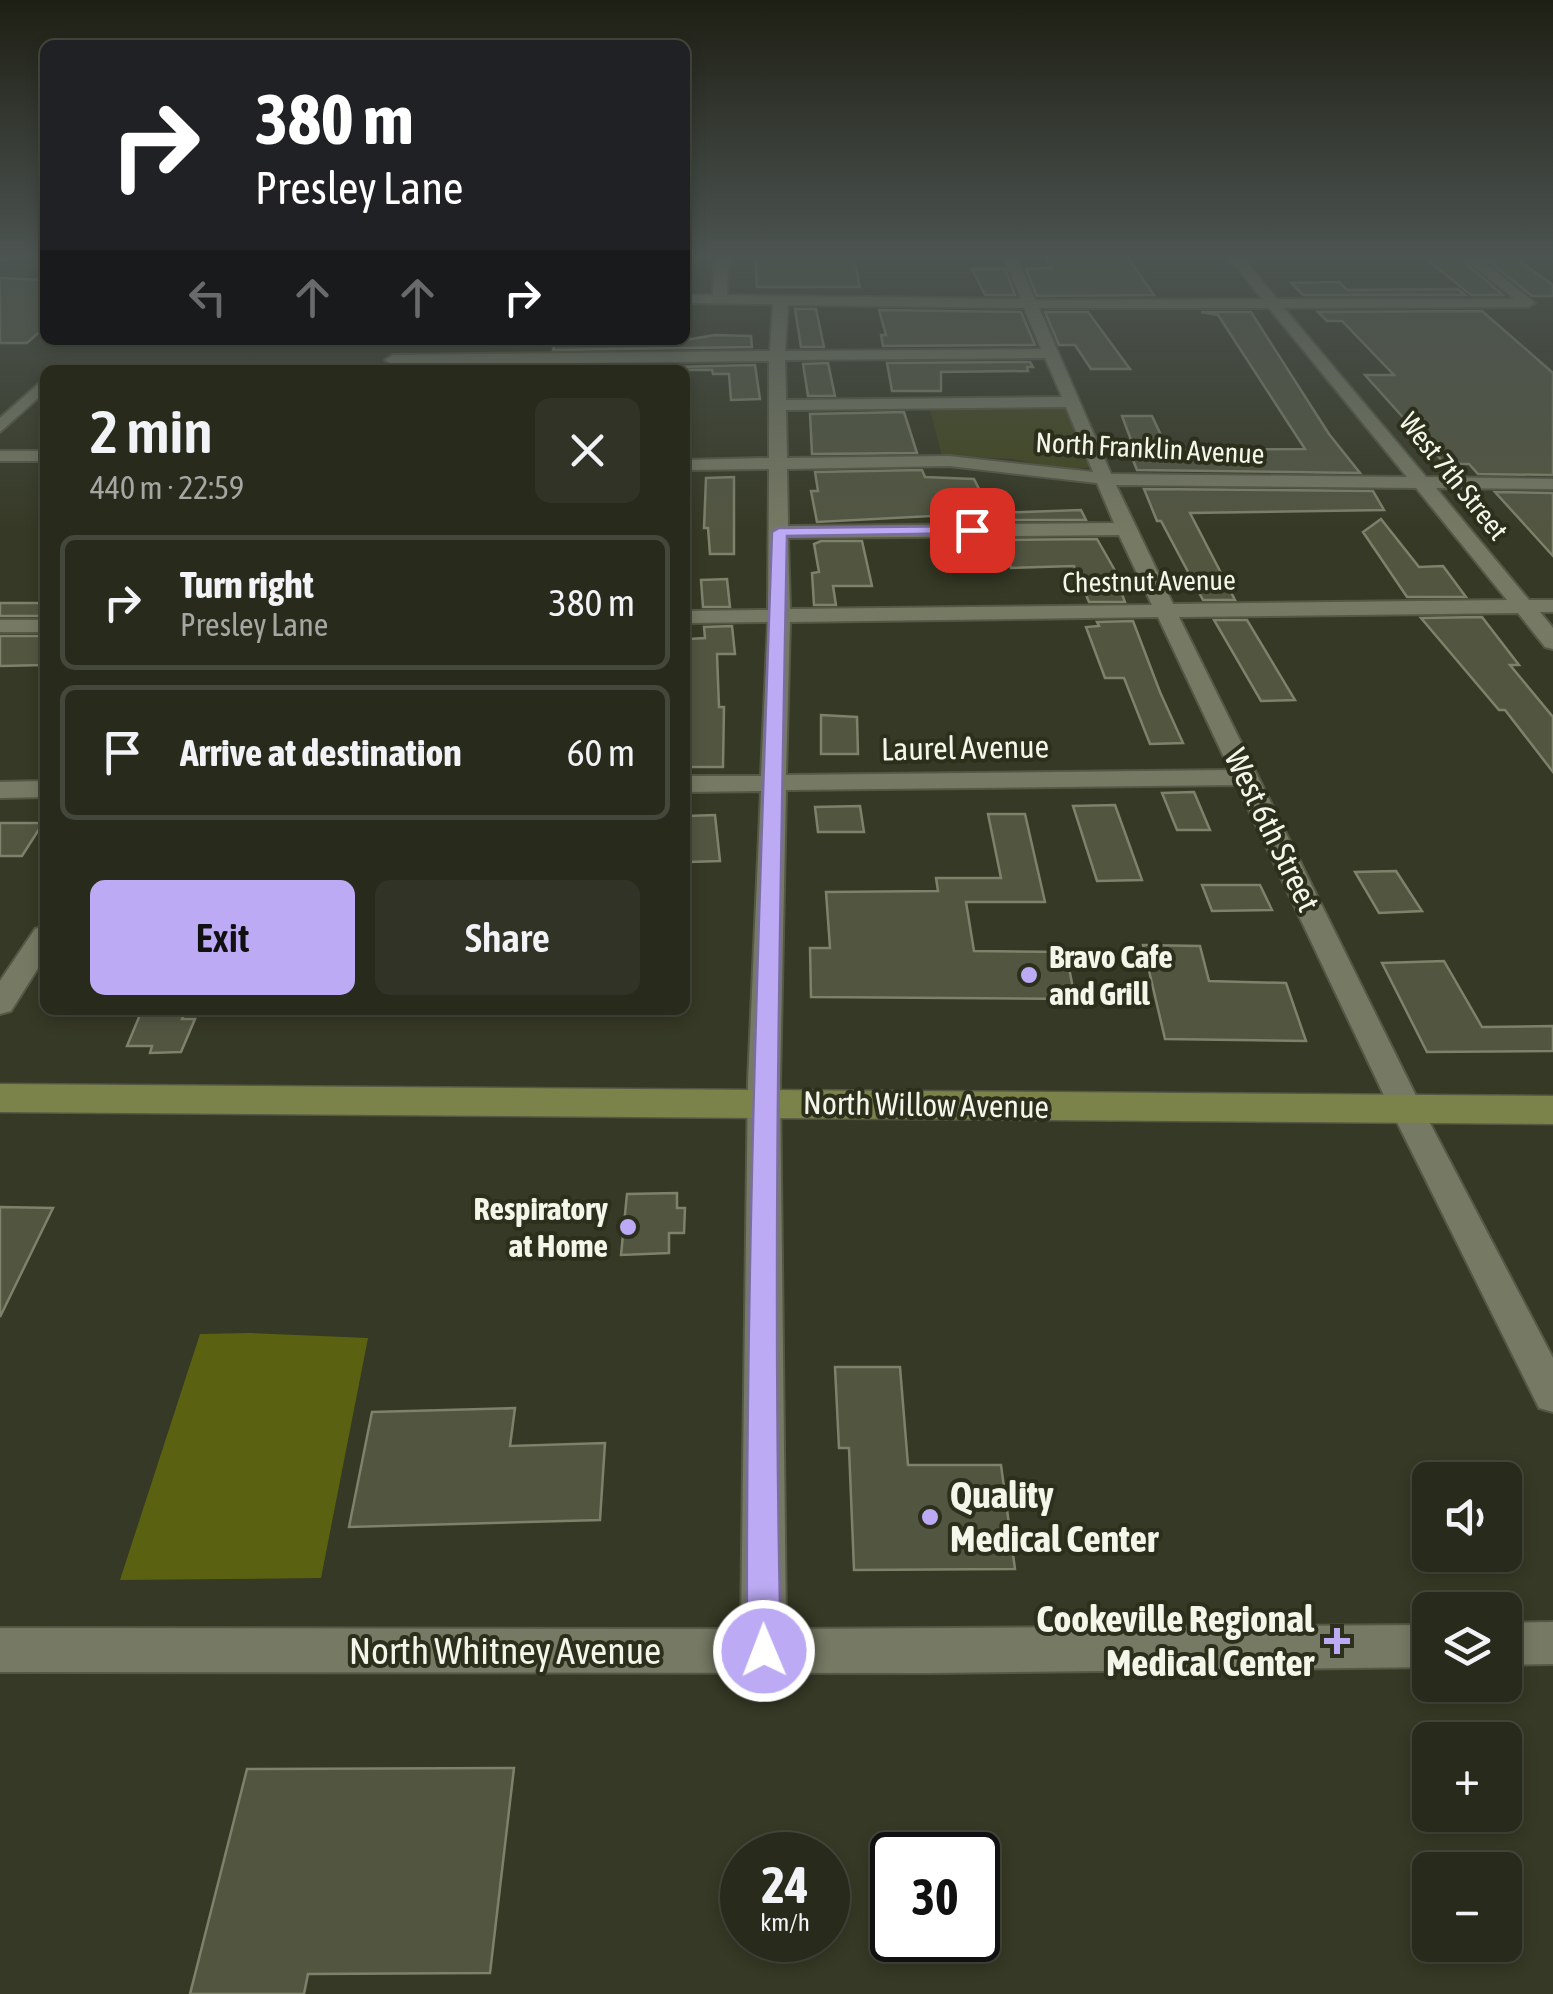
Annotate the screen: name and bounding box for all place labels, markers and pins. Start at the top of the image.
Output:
pin [930,488,1015,573]
place label: Bravo Cafe and Grill [1049,938,1173,1012]
marker: Bravo Cafe and Grill [1018,964,1040,986]
place label: Respiratory at Home [473,1190,609,1264]
marker: Respiratory at Home [617,1216,639,1238]
place label: Quality Medical Center [950,1473,1159,1560]
marker: Quality Medical Center [919,1506,941,1528]
place label: Cookeville Regional Medical Center [1036,1597,1315,1684]
marker: Cookeville Regional Medical Center [1324,1628,1350,1654]

